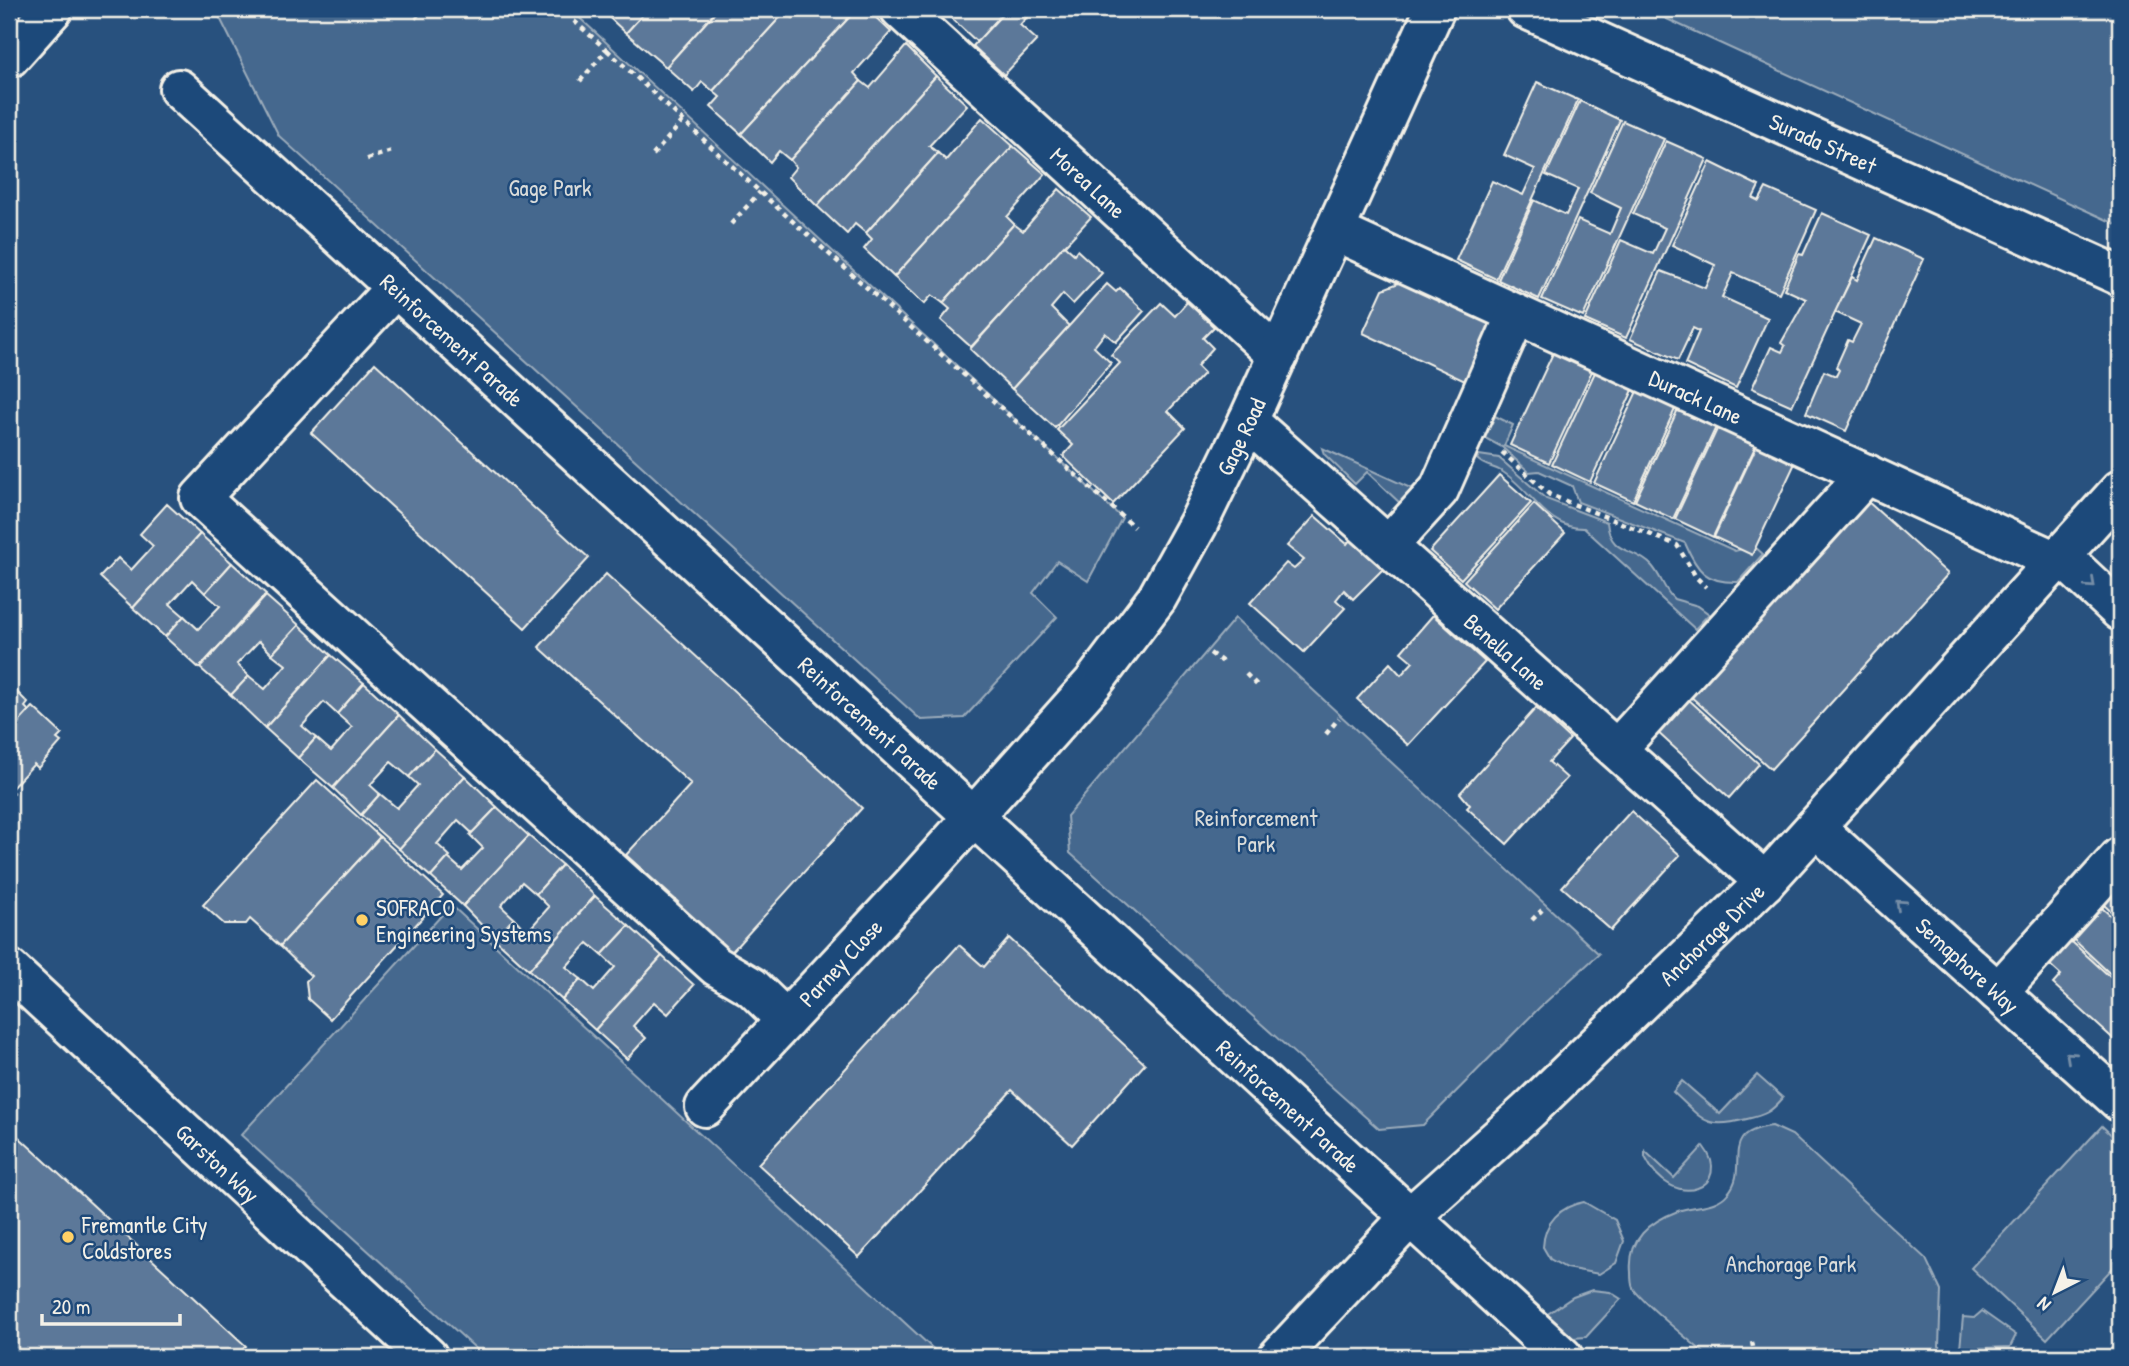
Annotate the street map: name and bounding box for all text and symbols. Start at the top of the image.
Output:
street label: Surada Street [1765,105,1883,181]
street label: Morea Lane [1044,139,1133,225]
park label: Gage Park [508,172,592,203]
street label: Reinforcement Parade [374,266,531,413]
street label: Durack Lane [1645,362,1747,431]
street label: Gage Road [1208,393,1272,480]
one-way arrow [2083,576,2096,588]
street label: Benella Lane [1458,606,1555,697]
street label: Reinforcement Parade [792,649,949,796]
park label: Reinforcement Park [1195,802,1318,859]
street label: Anchorage Drive [1652,876,1771,992]
place label: SOFRACO Engineering Systems [376,892,551,949]
one-way arrow [1896,900,1909,912]
street label: Semaphore Way [1910,910,2027,1020]
marker: SOFRACO Engineering Systems [354,912,370,928]
street label: Parney Close [791,912,889,1013]
street label: Reinforcement Parade [1210,1032,1367,1179]
one-way arrow [2065,1052,2078,1065]
street label: Garston Way [170,1116,267,1209]
place label: Fremantle City Coldstores [81,1209,208,1266]
marker: Fremantle City Coldstores [60,1229,76,1245]
park label: Anchorage Park [1726,1248,1857,1279]
north arrow [2021,1258,2090,1328]
scale bar [42,1282,180,1326]
text: 20 m [52,1292,90,1321]
text: N [2031,1292,2056,1318]

